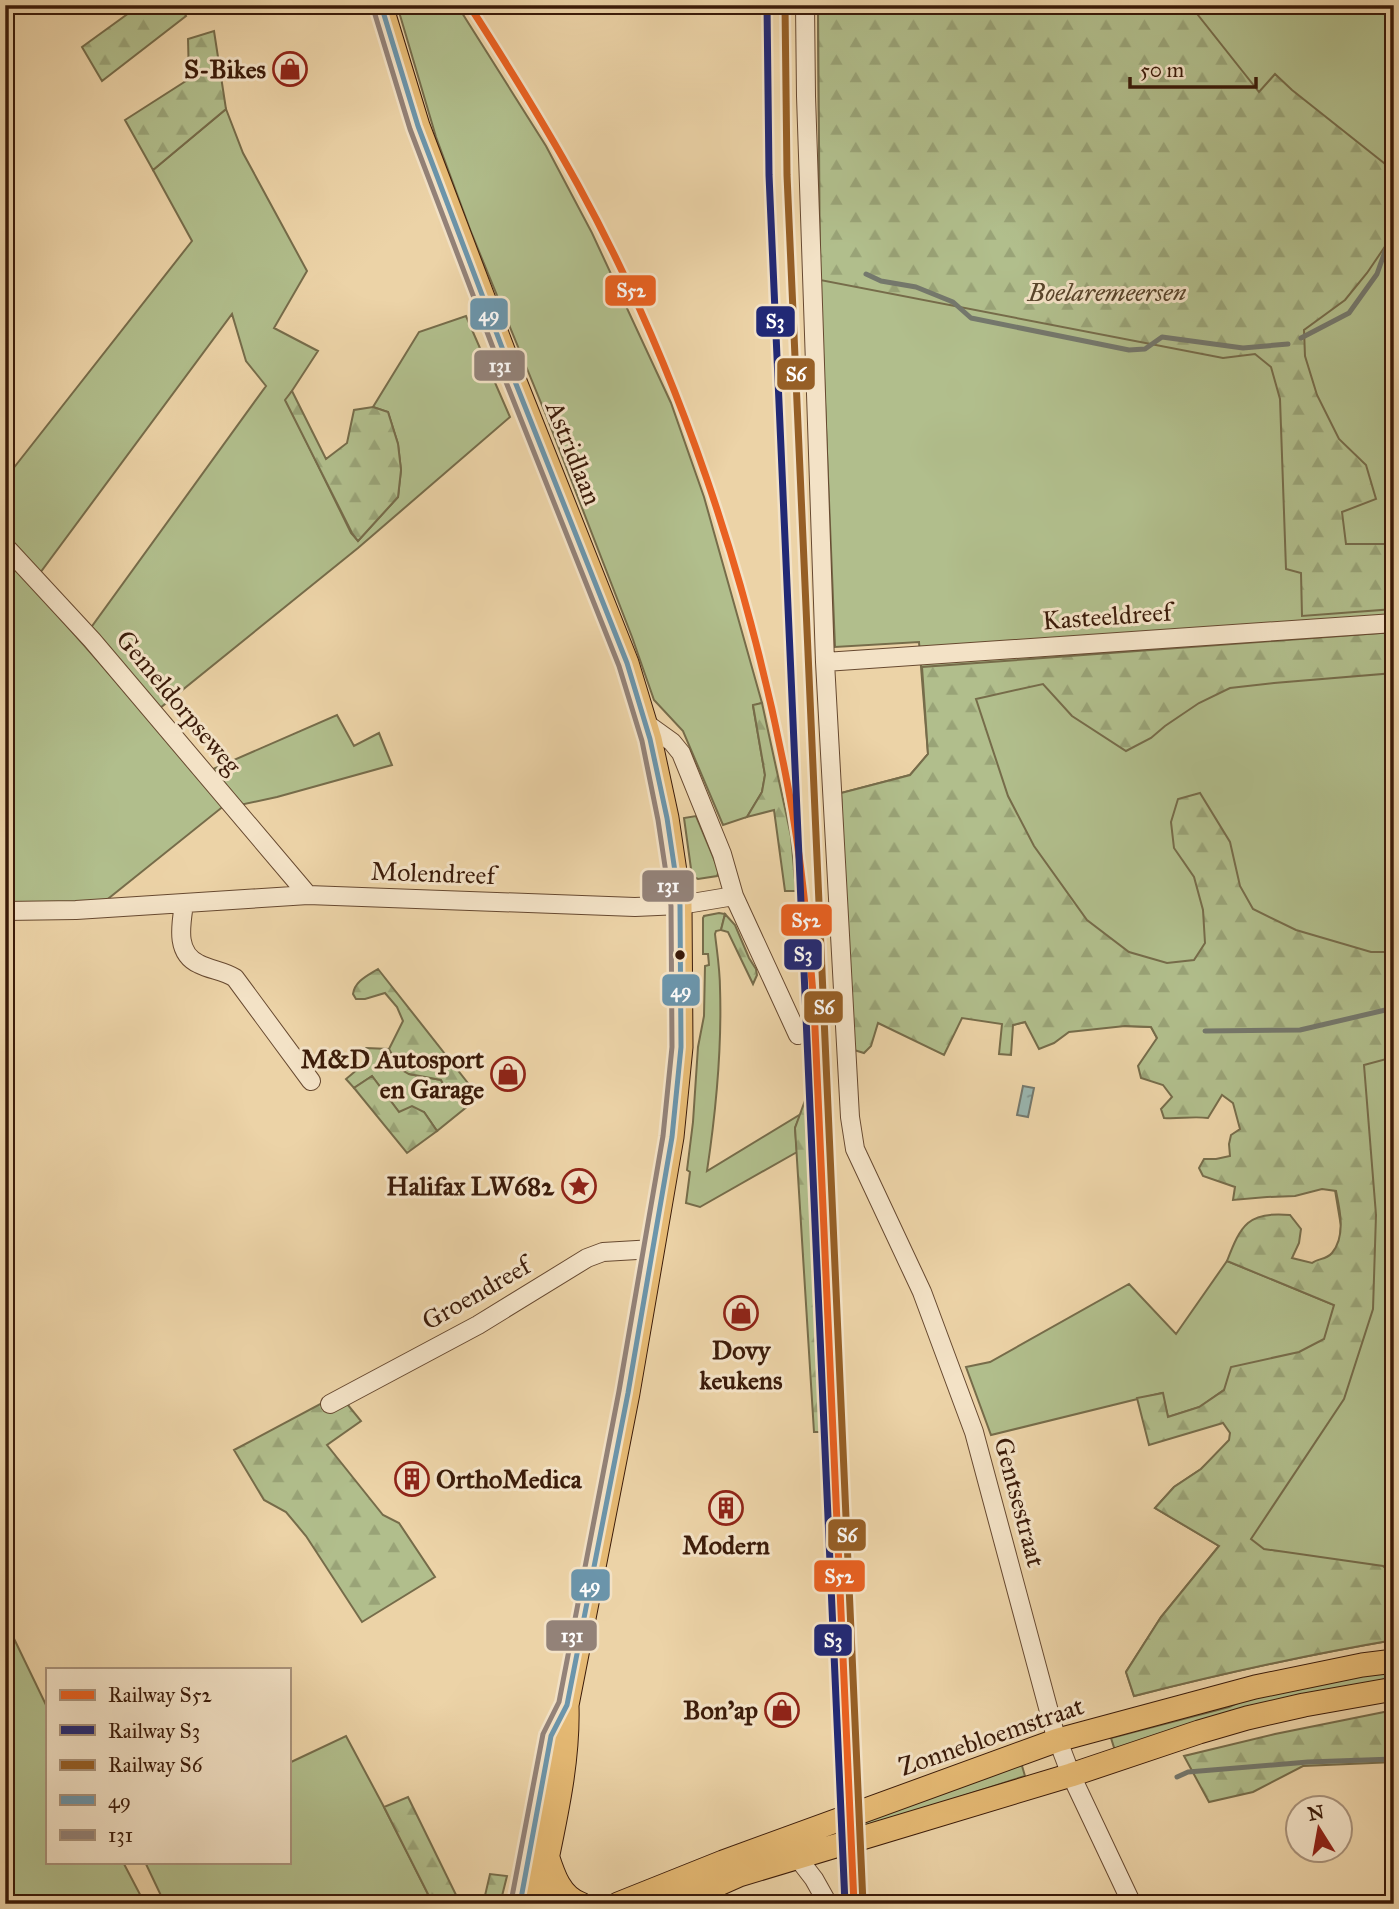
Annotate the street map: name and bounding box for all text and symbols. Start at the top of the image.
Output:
scale bar [1130,46,1256,90]
shop icon: S-Bikes [271,50,309,88]
place label: S-Bikes [184,53,267,85]
text: 50 m [1140,57,1185,83]
line badge: S52 [604,274,657,307]
park label: Boelaremeersen [1027,276,1187,308]
text: S52 [616,279,646,302]
line badge: 49 [469,297,509,331]
text: 49 [479,303,499,327]
line badge: S3 [755,305,796,338]
text: S3 [766,310,784,334]
line badge: 131 [473,349,526,382]
text: 131 [489,354,512,378]
line badge: S6 [776,357,816,391]
text: S6 [786,363,808,386]
street label: Astridlaan [538,395,609,510]
street label: Kasteeldreef [1041,595,1177,636]
street label: Gemeldorpseweg [109,623,249,781]
street label: Molendreef [370,855,500,891]
line badge: 131 [641,869,695,903]
text: 131 [657,874,680,898]
line badge: S52 [780,903,833,937]
text: S52 [791,909,821,932]
line badge: S3 [783,938,823,971]
text: S3 [794,943,812,967]
unlabelled marker [673,948,687,962]
line badge: 49 [661,973,701,1007]
text: 49 [671,979,691,1003]
line badge: S6 [803,990,844,1024]
text: S6 [814,996,836,1019]
place label: M&D Autosport en Garage [301,1043,485,1106]
shop icon: M&D Autosport en Garage [489,1055,527,1093]
place icon: Halifax LW682 [560,1167,598,1205]
place label: Halifax LW682 [386,1170,555,1202]
street label: Groendreef [416,1247,540,1337]
shop icon: Dovy keukens [722,1294,760,1332]
place label: Dovy keukens [700,1334,783,1396]
street label: Gentsestraat [987,1434,1053,1570]
building icon: OrthoMedica [393,1460,431,1498]
place label: OrthoMedica [436,1463,583,1495]
building icon: Modern [707,1489,745,1527]
line badge: S6 [827,1518,867,1552]
text: S6 [837,1524,859,1547]
place label: Modern [682,1529,770,1561]
line badge: S52 [813,1559,866,1593]
text: S52 [824,1565,854,1588]
line badge: 49 [570,1568,611,1602]
text: 49 [580,1574,600,1598]
line badge: 131 [545,1619,598,1652]
line badge: S3 [813,1623,853,1657]
text: 131 [561,1624,584,1648]
text: S3 [824,1629,842,1653]
legend [46,1668,290,1864]
text: Railway S52 [108,1682,212,1708]
street label: Zonnebloemstraat [894,1689,1088,1783]
shop icon: Bon'ap [763,1691,801,1729]
place label: Bon'ap [683,1694,758,1726]
text: Railway S3 [108,1718,200,1744]
text: Railway S6 [108,1752,204,1778]
text: 49 [108,1788,131,1814]
north arrow [1284,1794,1354,1864]
text: N [1306,1800,1326,1826]
text: 131 [108,1822,133,1848]

